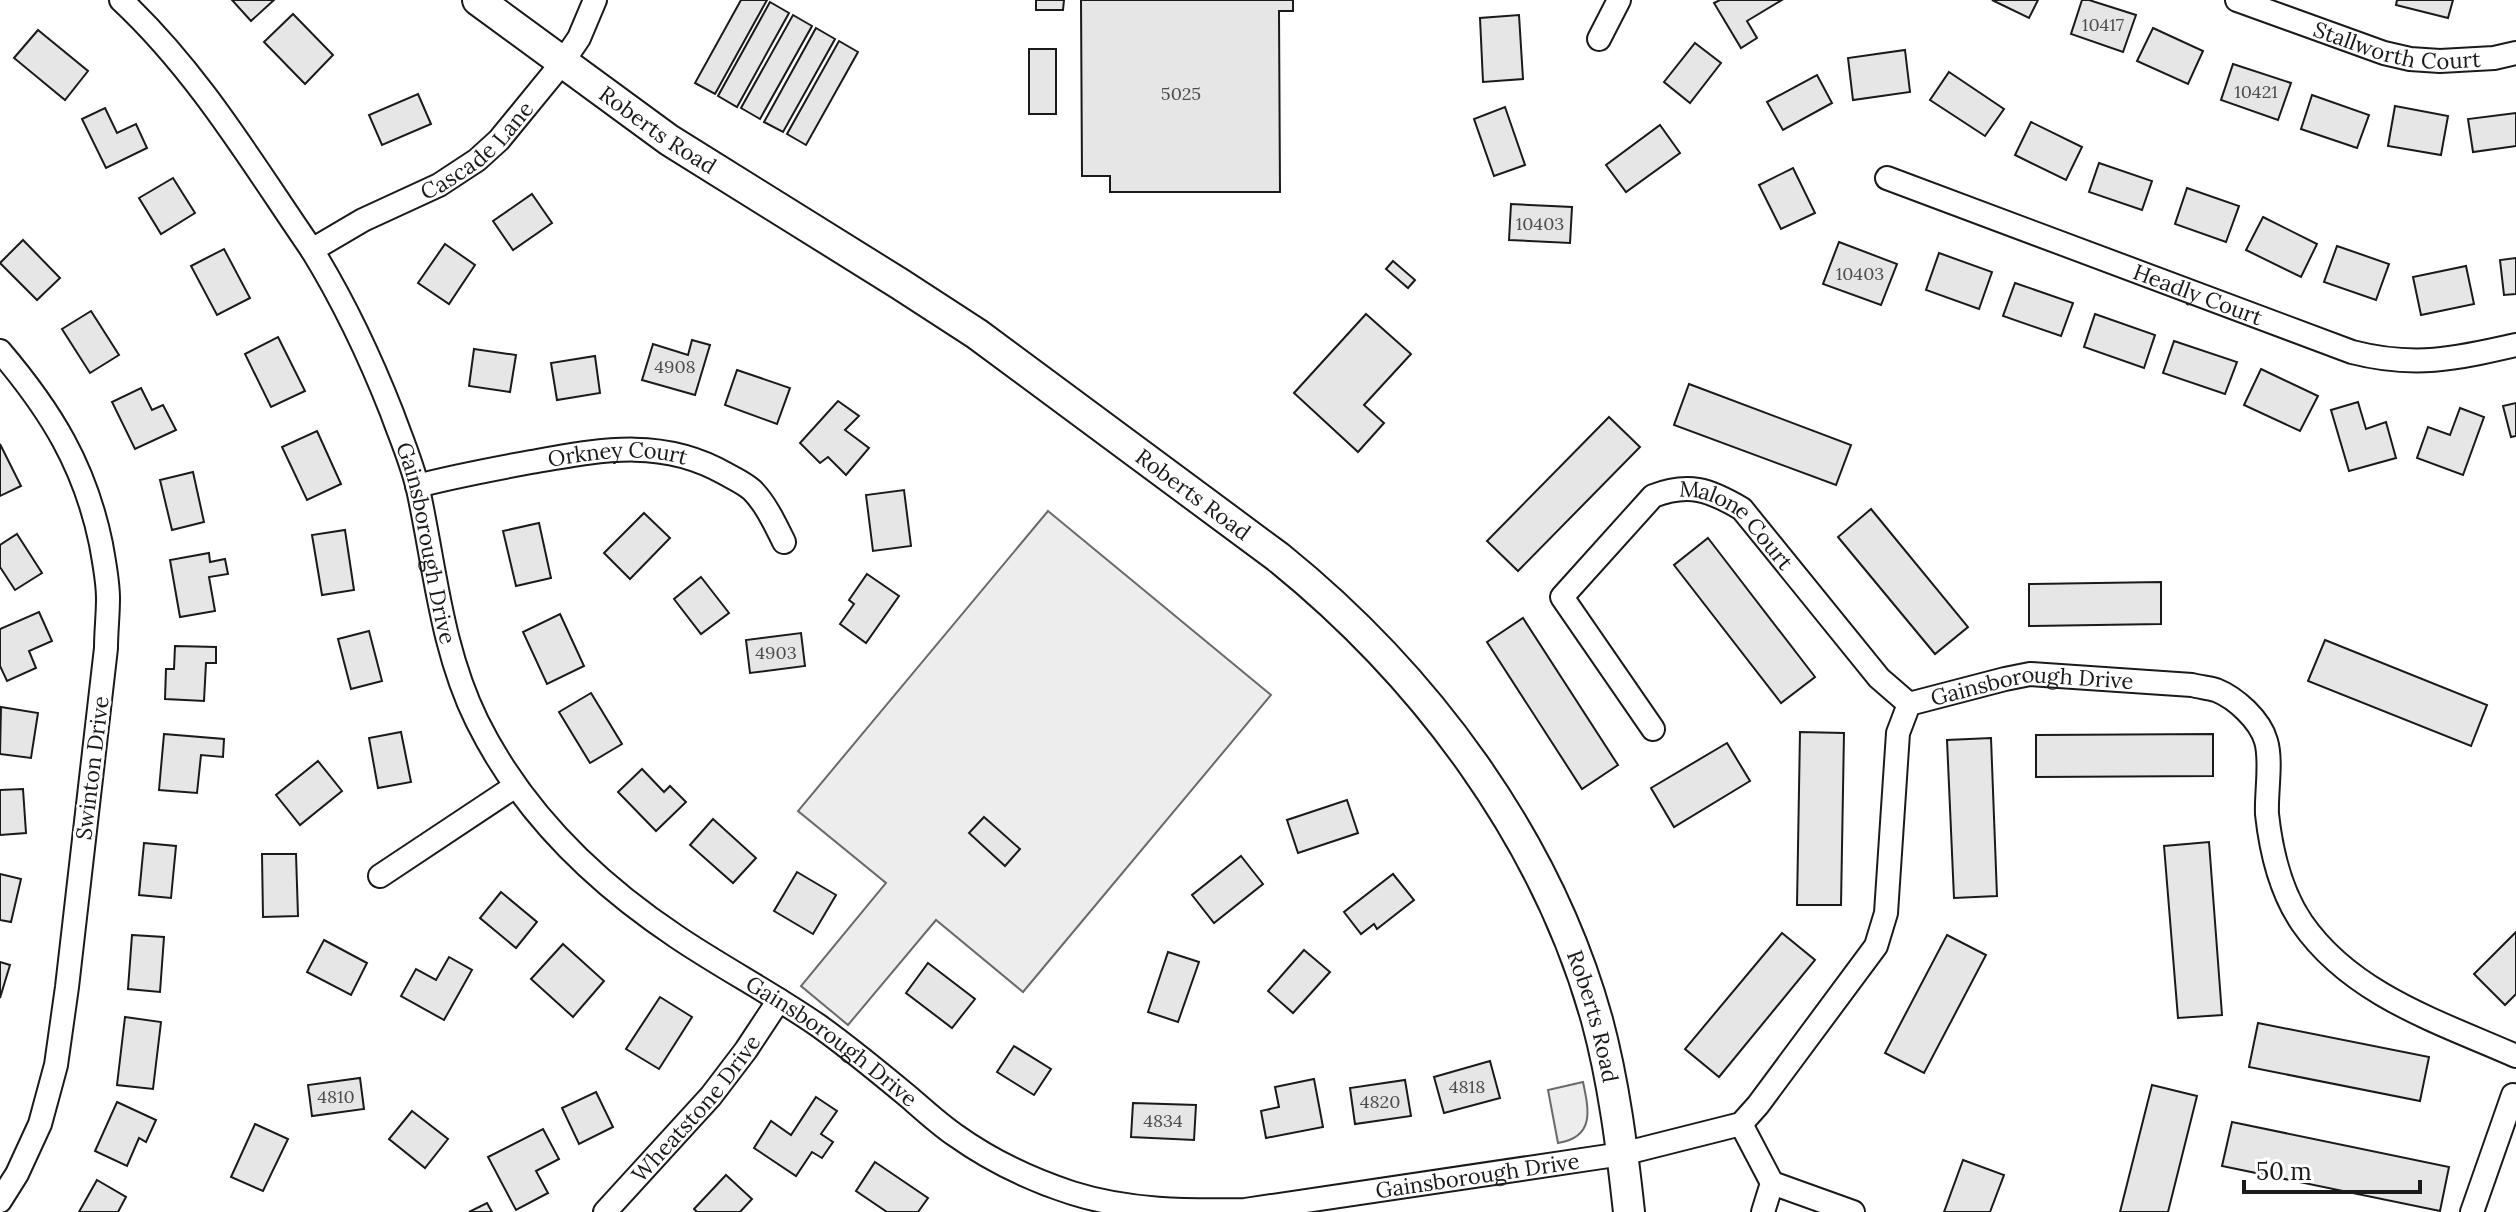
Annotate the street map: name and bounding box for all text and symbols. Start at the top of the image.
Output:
house number: 10417 [2082,13,2124,36]
street label: Stallworth Court [2310,15,2482,75]
street label: Roberts Road [594,80,722,180]
house number: 10421 [2234,80,2278,103]
house number: 5025 [1161,82,1201,105]
street label: Cascade Lane [416,95,539,206]
house number: 10403 [1516,212,1564,235]
street label: Headly Court [2129,257,2267,331]
house number: 10403 [1836,262,1884,285]
house number: 4908 [654,355,696,378]
street label: Orkney Court [546,436,691,473]
street label: Gainsborough Drive [390,438,462,647]
street label: Roberts Road [1130,442,1256,546]
street label: Malone Court [1679,475,1800,576]
house number: 4903 [755,641,797,664]
street label: Gainsborough Drive [1928,660,2135,712]
street label: Swinton Drive [69,694,115,842]
street label: Roberts Road [1561,946,1625,1085]
street label: Gainsborough Drive [741,969,923,1112]
street label: Wheatstone Drive [625,1029,766,1188]
house number: 4818 [1449,1075,1485,1098]
house number: 4810 [317,1085,355,1108]
house number: 4820 [1360,1090,1400,1113]
house number: 4834 [1143,1109,1183,1132]
scale bar [2244,1144,2420,1194]
street label: Gainsborough Drive [1374,1147,1581,1204]
text: 50 m [2256,1156,2312,1187]

